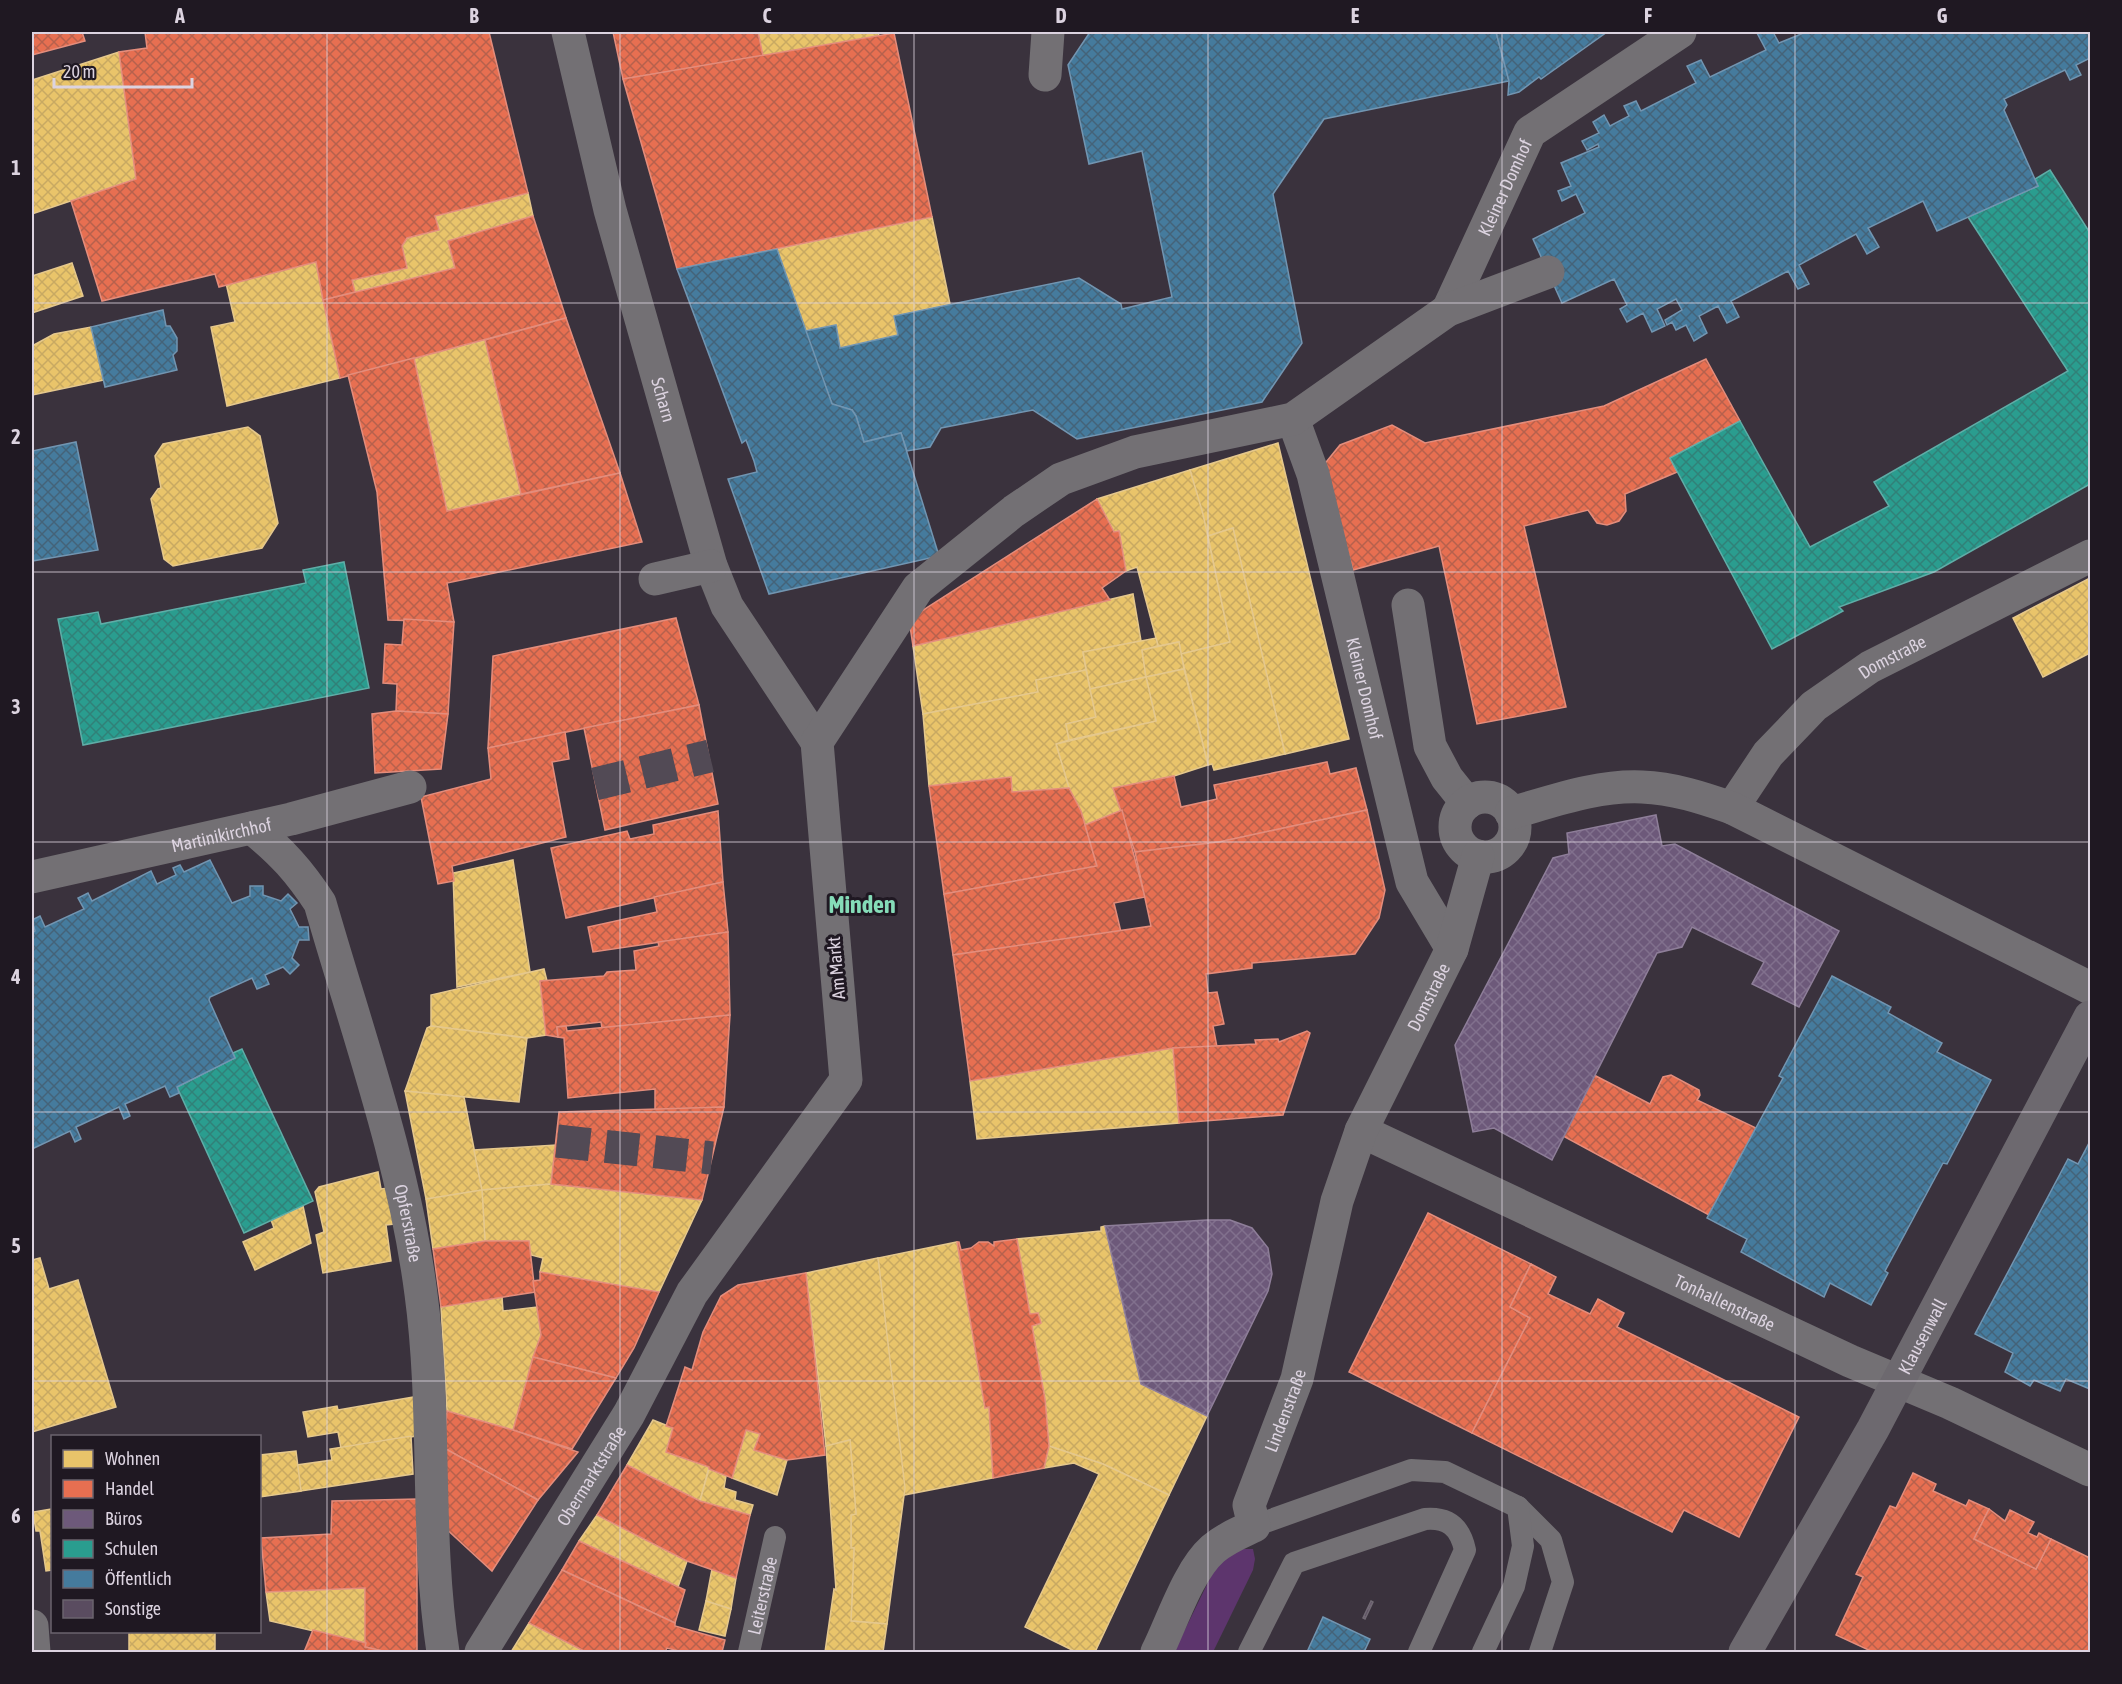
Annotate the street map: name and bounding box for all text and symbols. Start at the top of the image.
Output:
text: A [174,4,185,27]
text: B [469,4,479,27]
text: C [763,4,772,27]
text: D [1055,4,1067,27]
text: E [1351,4,1360,27]
text: F [1644,4,1652,27]
text: G [1937,4,1948,27]
scale bar [54,51,192,89]
text: 20 m [63,61,95,82]
street label: Kleiner Domhof [1473,136,1536,239]
text: 1 [11,156,21,179]
street label: Scharn [648,375,680,424]
text: 2 [11,425,21,448]
street label: Domstraße [1854,630,1929,683]
street label: Kleiner Domhof [1343,635,1387,741]
text: 3 [11,695,21,718]
street label: Martinikirchhof [169,813,274,856]
district label: Minden [828,891,896,918]
street label: Am Markt [823,936,849,1000]
street label: Domstraße [1402,959,1454,1034]
text: 4 [10,965,21,988]
street label: Opferstraße [391,1182,427,1264]
text: 5 [11,1234,21,1257]
street label: Tonhallenstraße [1671,1269,1779,1335]
street label: Klausenwall [1893,1295,1950,1378]
street label: Lindenstraße [1260,1367,1309,1455]
street label: Obermarktstraße [552,1421,630,1529]
legend [51,1435,261,1633]
text: Wohnen [105,1448,160,1469]
text: Handel [105,1478,154,1499]
text: 6 [11,1504,21,1527]
text: Büros [105,1508,142,1529]
text: Schulen [105,1538,158,1559]
street label: Leiterstraße [743,1554,781,1636]
text: Öffentlich [105,1568,172,1589]
text: Sonstige [105,1598,161,1619]

